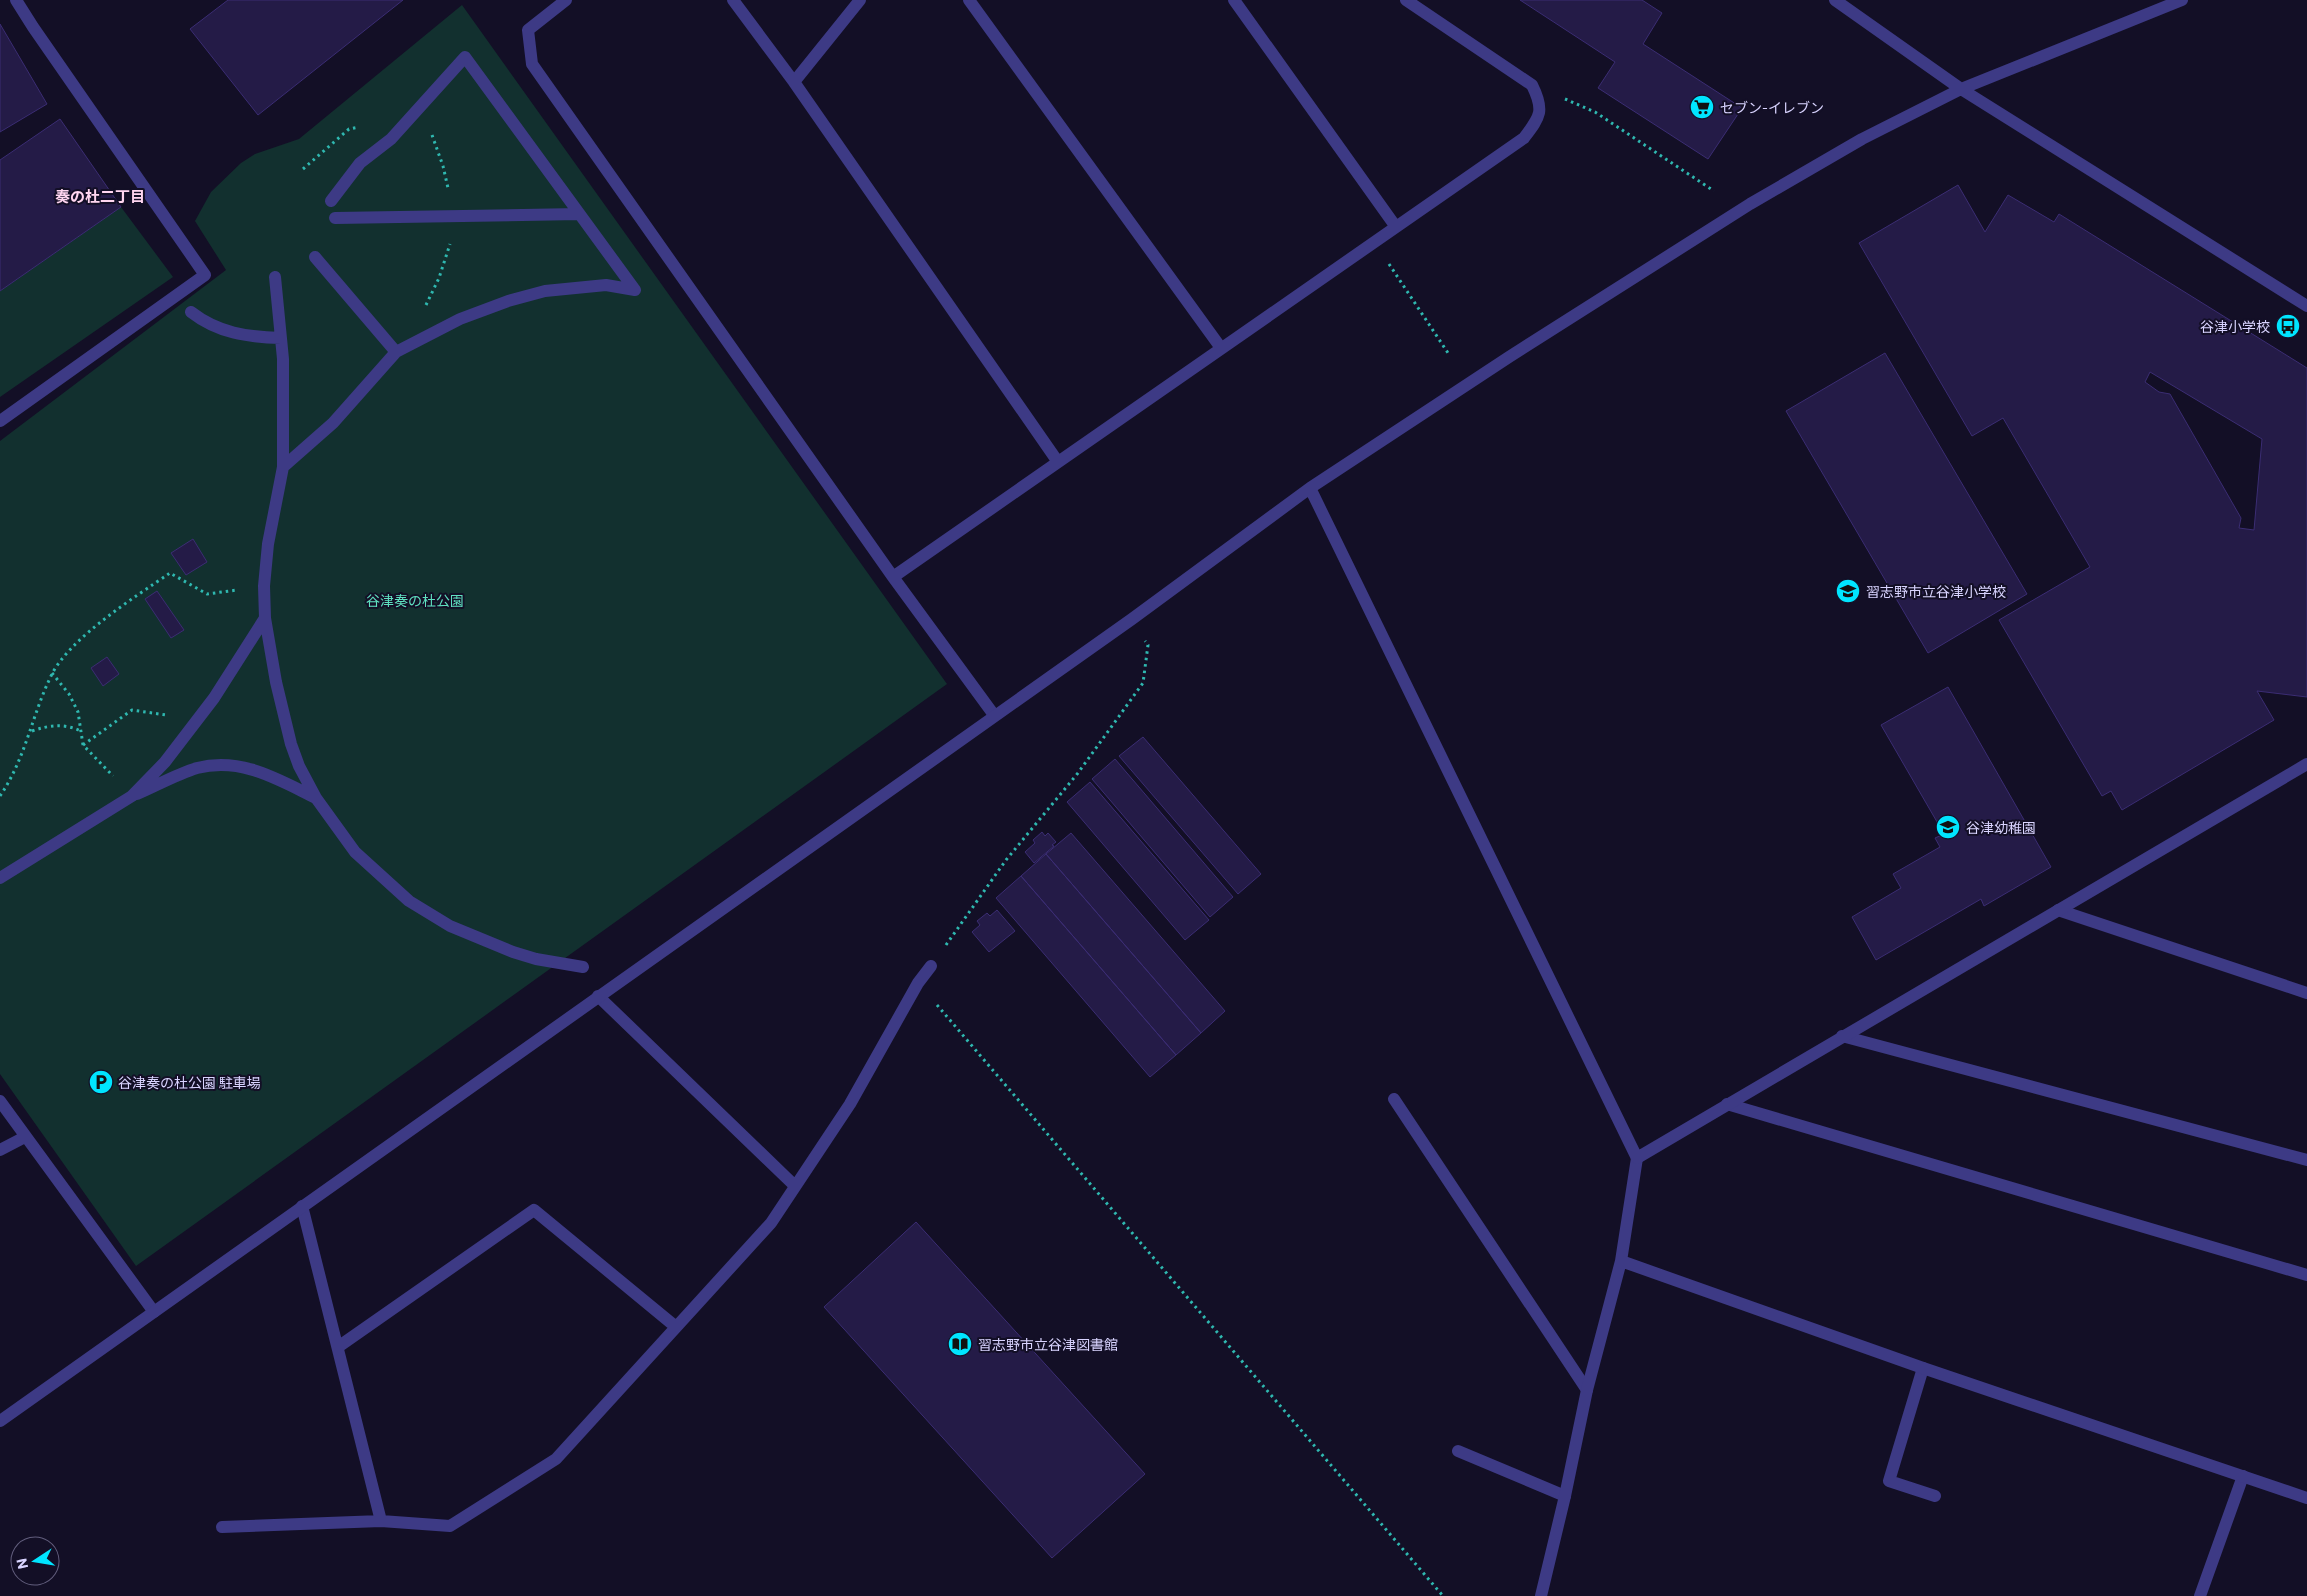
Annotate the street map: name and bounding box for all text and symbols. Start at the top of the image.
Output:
supermarket icon: セブン-イレブン [1689,94,1715,120]
place label: セブン-イレブン [1720,99,1824,116]
district label: 奏の杜二丁目 [55,187,145,205]
bus stop icon: 谷津小学校 [2275,313,2301,339]
place label: 谷津小学校 [2200,318,2270,335]
school or university icon: 習志野市立谷津小学校 [1835,578,1861,604]
place label: 習志野市立谷津小学校 [1866,583,2006,600]
park label: 谷津奏の杜公園 [366,592,464,609]
school or university icon: 谷津幼稚園 [1935,814,1961,840]
place label: 谷津幼稚園 [1966,819,2036,836]
parking icon: 谷津奏の杜公園 駐車場 [88,1069,114,1095]
place label: 谷津奏の杜公園 駐車場 [118,1074,261,1091]
library icon: 習志野市立谷津図書館 [947,1331,973,1357]
place label: 習志野市立谷津図書館 [978,1336,1118,1353]
north arrow [10,1536,60,1586]
text: N [12,1557,31,1571]

